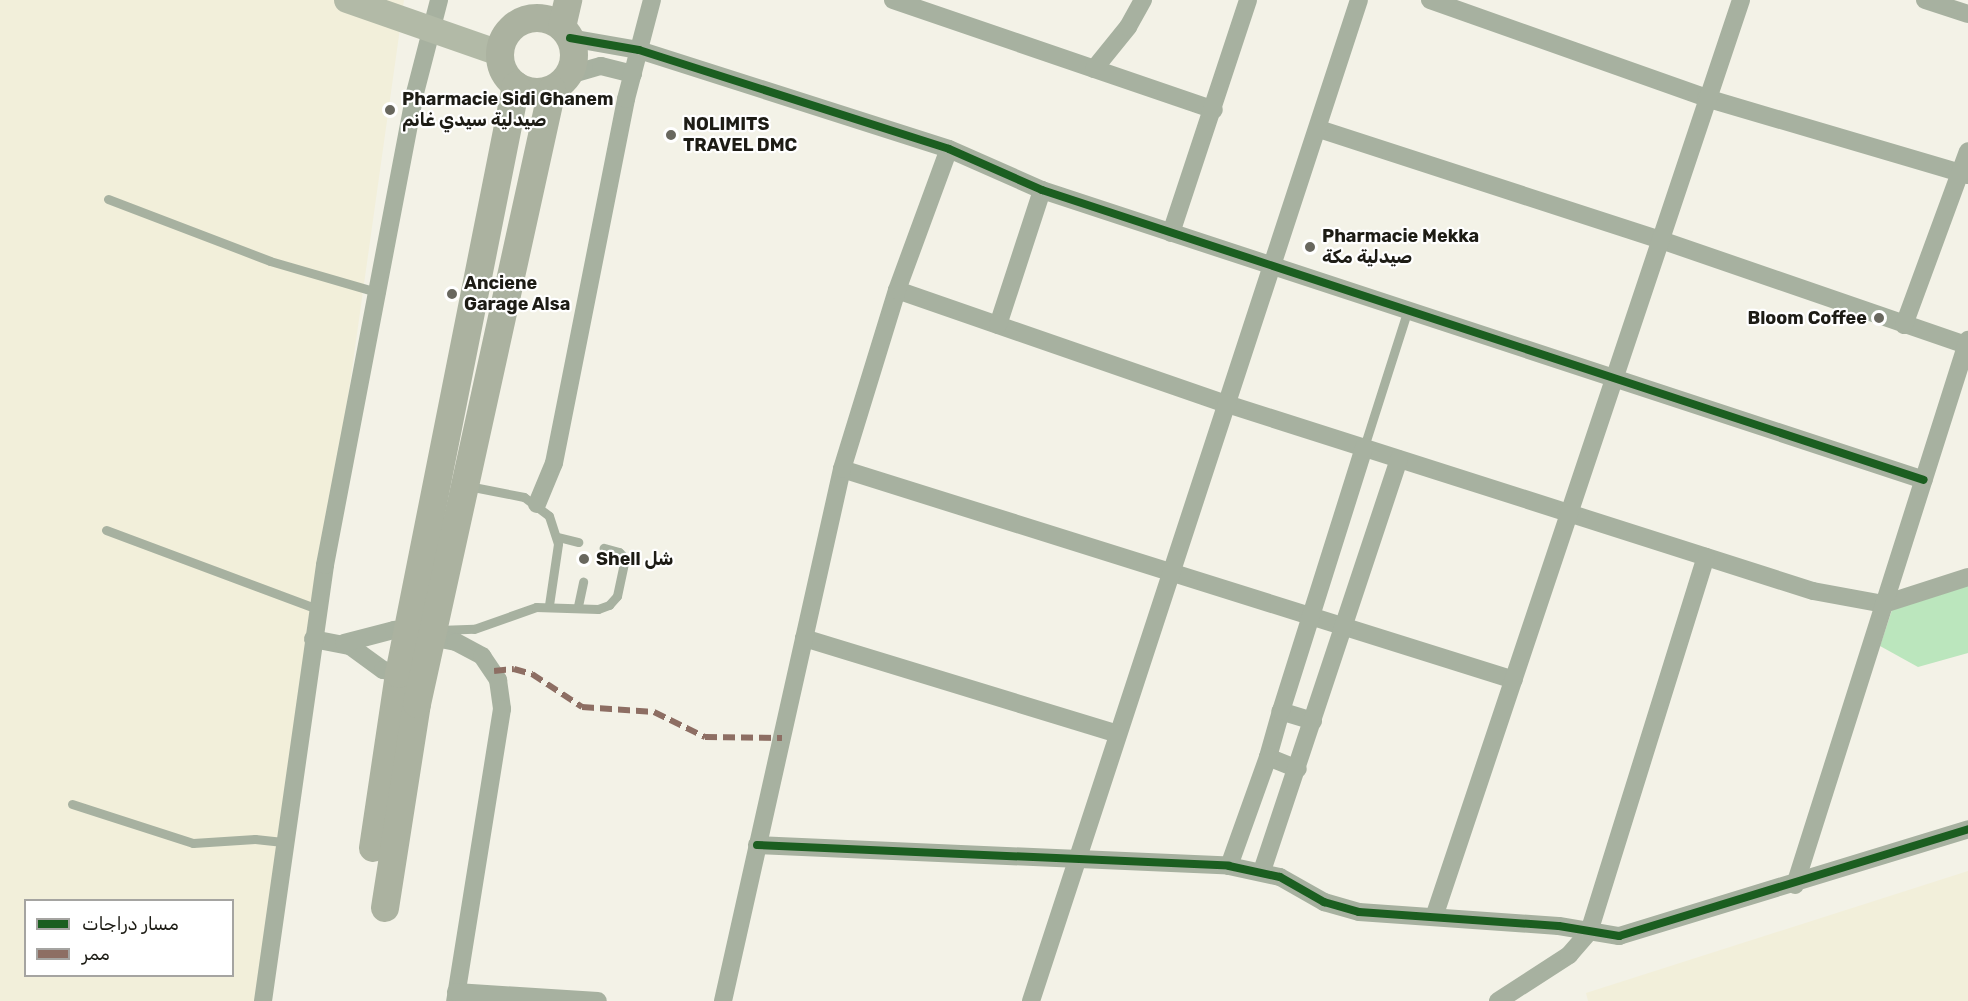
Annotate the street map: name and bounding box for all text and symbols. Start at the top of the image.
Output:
place label: Pharmacie Sidi Ghanem صيدلية سيدي غانم [402,89,614,132]
marker: Pharmacie Sidi Ghanem صيدلية سيدي غانم [383,103,397,117]
place label: NOLIMITS TRAVEL DMC [683,114,798,156]
marker: NOLIMITS TRAVEL DMC [664,128,678,142]
place label: Pharmacie Mekka صيدلية مكة [1322,226,1479,268]
marker: Pharmacie Mekka صيدلية مكة [1303,240,1317,254]
place label: Anciene Garage Alsa [464,273,571,316]
marker: Anciene Garage Alsa [445,287,459,301]
place label: Bloom Coffee [1748,307,1867,329]
marker: Bloom Coffee [1872,311,1886,325]
place label: Shell شل [596,548,673,570]
marker: Shell شل [577,552,591,566]
legend [24,899,234,977]
text: مسار دراجات [82,913,179,935]
text: ممر [82,943,110,965]

